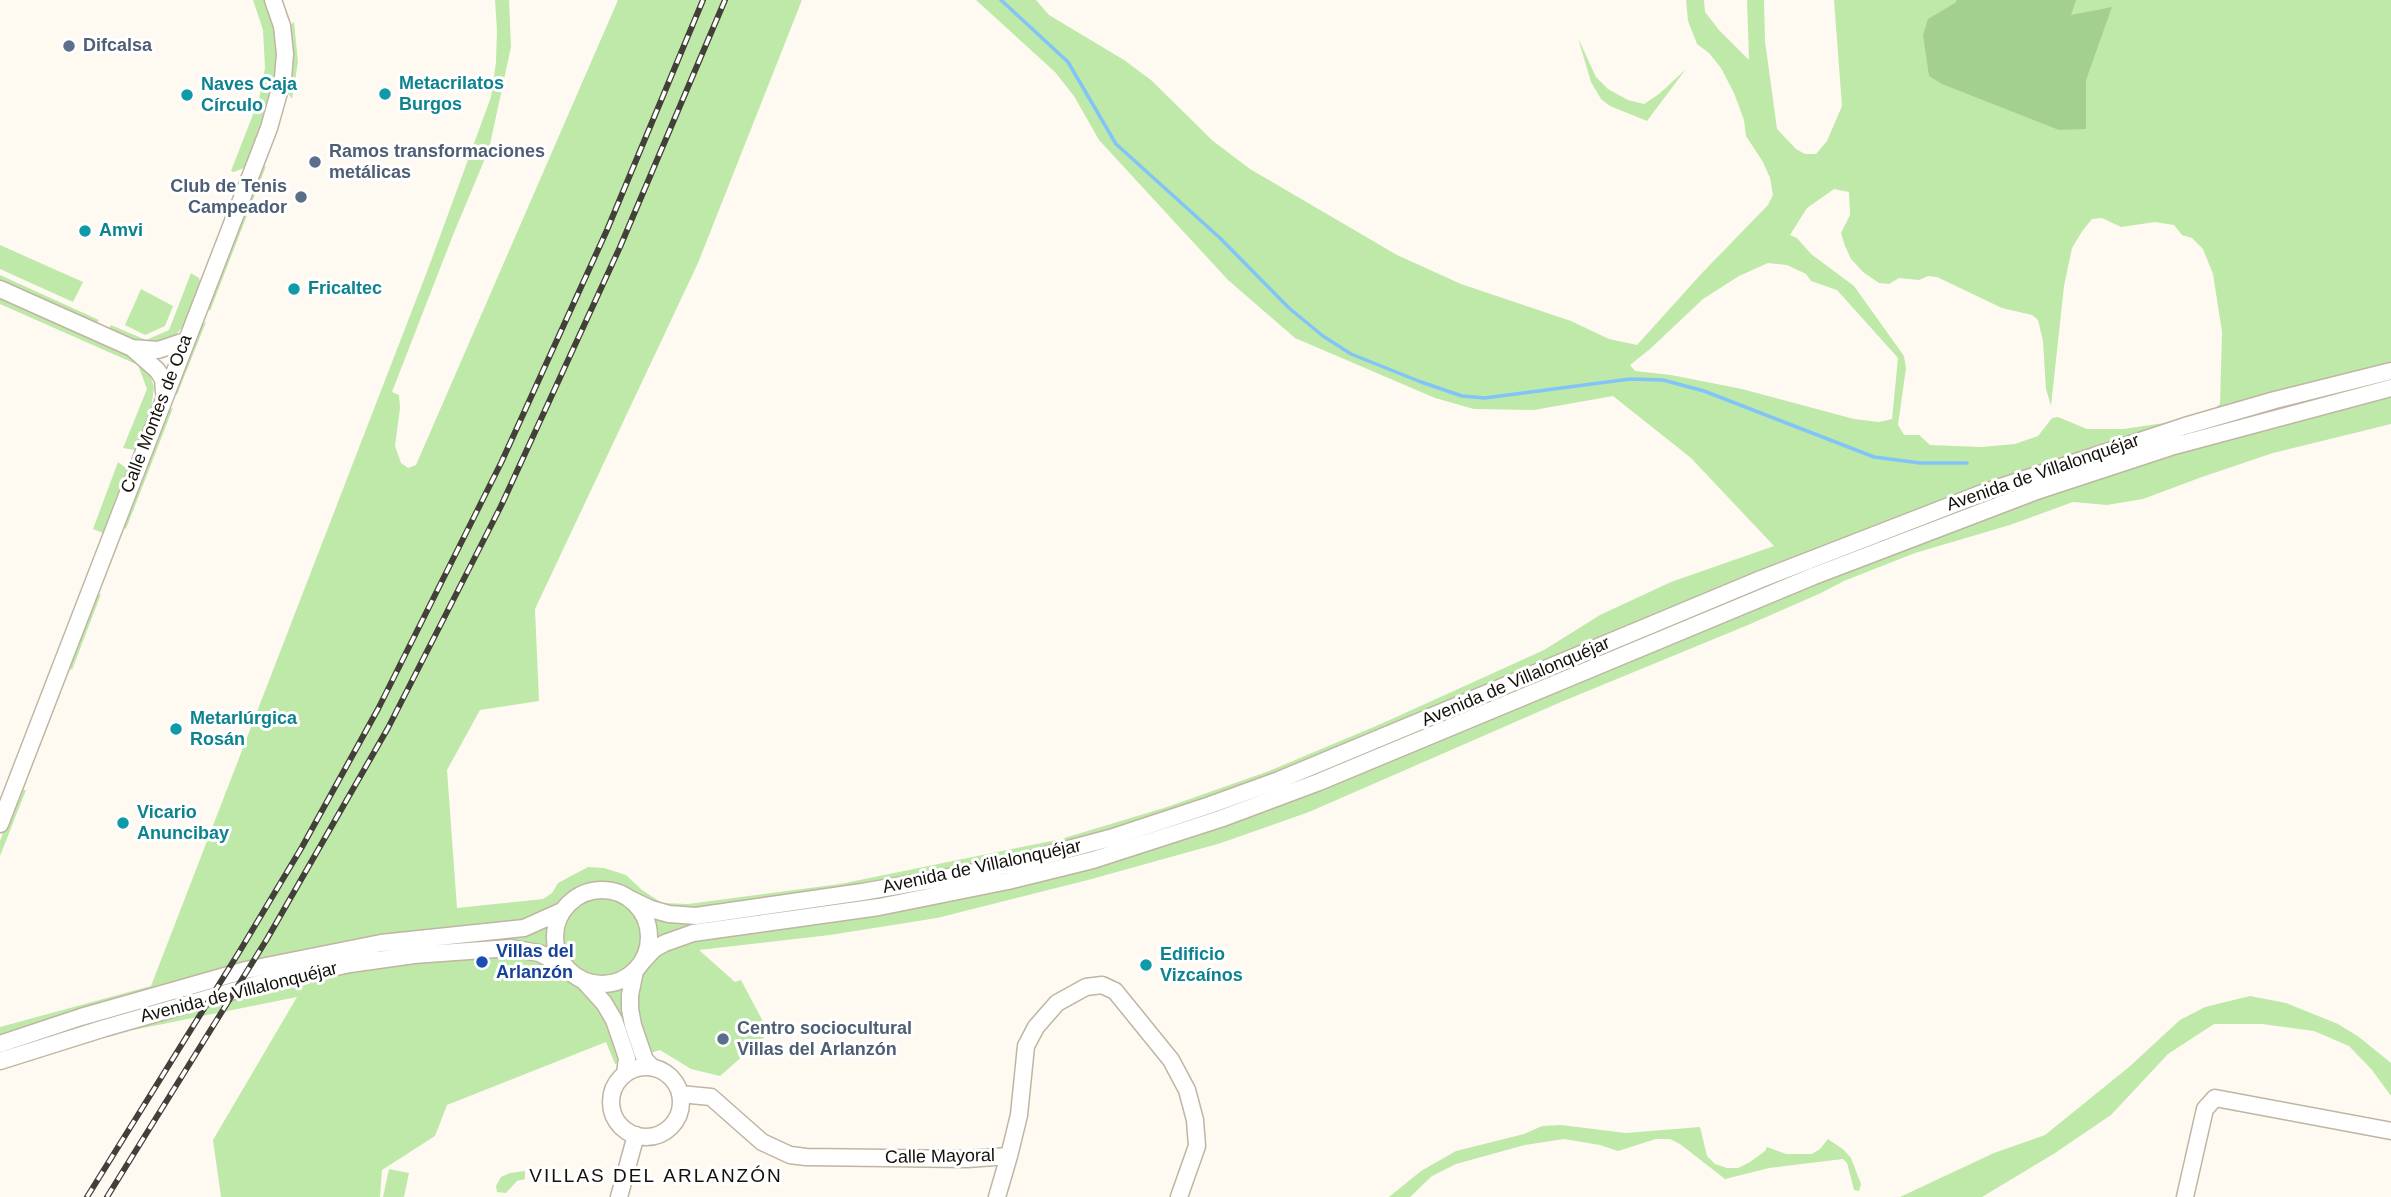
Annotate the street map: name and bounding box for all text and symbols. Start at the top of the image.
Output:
place label: Difcalsa [83,35,152,57]
marker: Difcalsa [61,38,77,54]
place label: Metacrilatos Burgos [399,73,504,116]
place label: Naves Caja Círculo [201,74,297,116]
marker: Metacrilatos Burgos [377,86,393,102]
marker: Naves Caja Círculo [179,87,195,103]
place label: Ramos transformaciones metálicas [329,141,545,184]
marker: Ramos transformaciones metálicas [307,154,323,170]
place label: Club de Tenis Campeador [170,176,287,218]
marker: Club de Tenis Campeador [293,189,309,205]
place label: Amvi [99,220,143,242]
marker: Amvi [77,223,93,239]
place label: Fricaltec [308,278,382,300]
marker: Fricaltec [286,281,302,297]
street label: Calle Montes de Oca [117,332,197,496]
street label: Avenida de Villalonquéjar [1944,430,2142,516]
street label: Avenida de Villalonquéjar [1419,632,1613,732]
place label: Metarlúrgica Rosán [190,708,297,750]
marker: Metarlúrgica Rosán [168,721,184,737]
place label: Vicario Anuncibay [137,802,229,844]
marker: Vicario Anuncibay [115,815,131,831]
street label: Avenida de Villalonquéjar [881,835,1083,899]
place label: Villas del Arlanzón [496,941,574,984]
place label: Edificio Vizcaínos [1160,944,1243,986]
marker: Villas del Arlanzón [474,954,490,970]
marker: Edificio Vizcaínos [1138,957,1154,973]
street label: Avenida de Villalonquéjar [138,958,340,1028]
place label: Centro sociocultural Villas del Arlanzón [737,1018,912,1060]
marker: Centro sociocultural Villas del Arlanzón [715,1031,731,1047]
street label: Calle Mayoral [885,1145,995,1169]
district label: VILLAS DEL ARLANZÓN [532,1166,780,1188]

